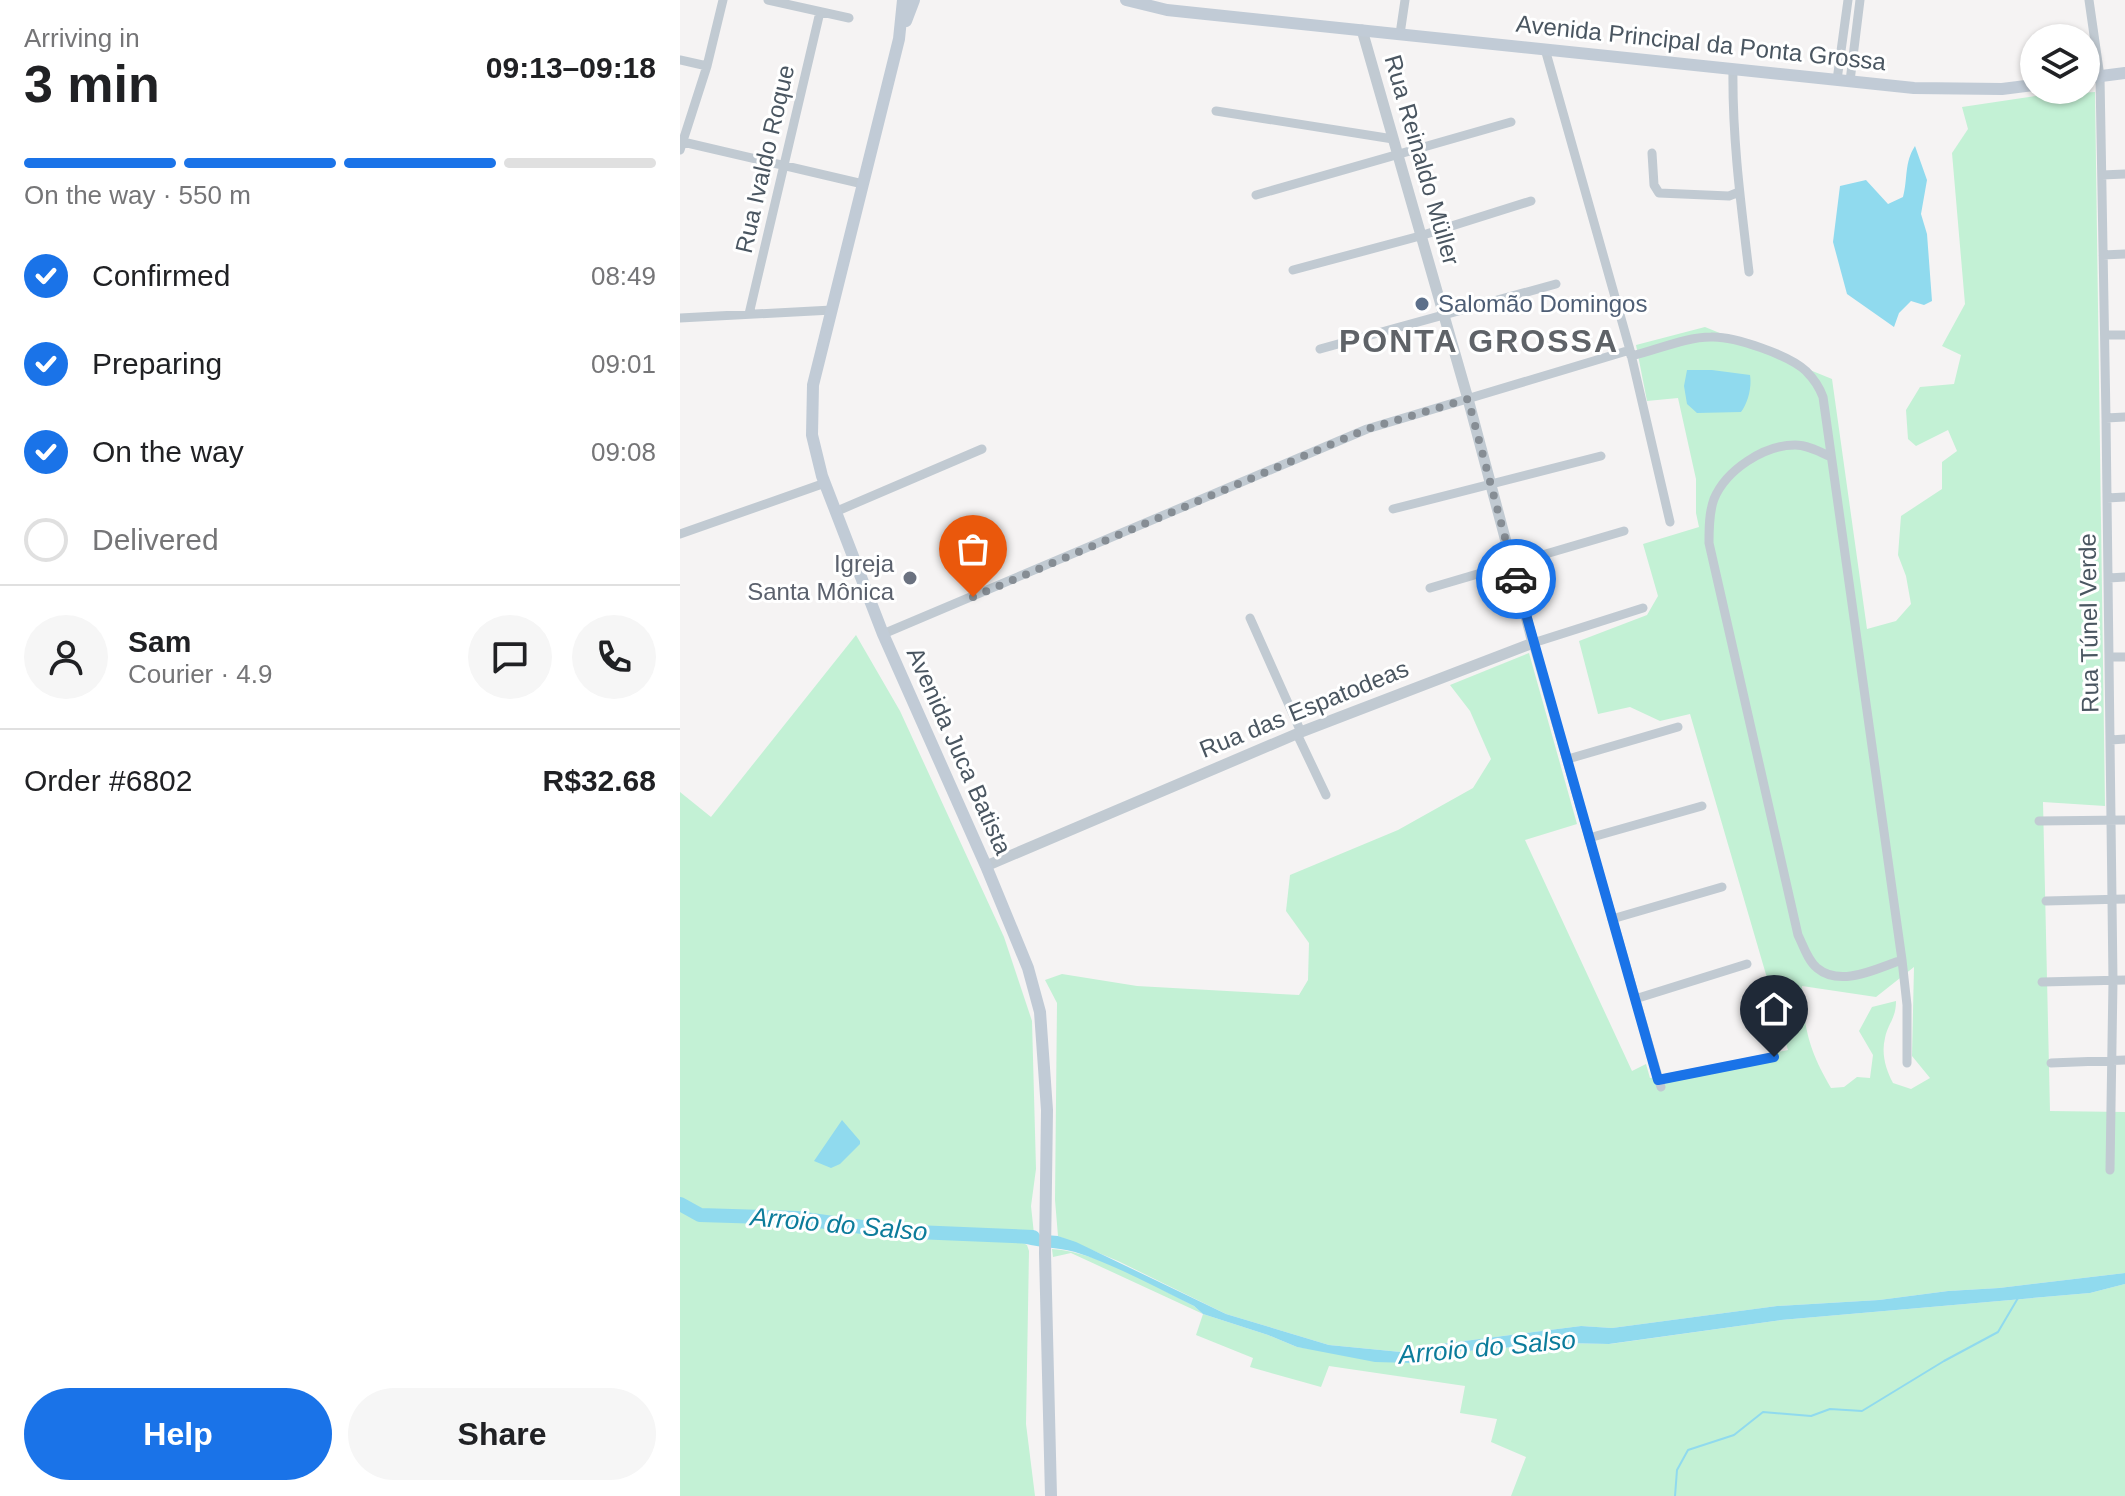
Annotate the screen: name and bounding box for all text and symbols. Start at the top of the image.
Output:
street label: Avenida Principal da Ponta Grossa [1515,10,1888,75]
text: Arriving in [24,23,140,53]
map controls [2020,24,2100,104]
button: layers [2020,24,2100,104]
text: 09:13–09:18 [486,51,656,84]
street label: Rua Reinaldo Müller [1380,52,1465,268]
text: 3 min [24,55,160,113]
street label: Rua Ivaldo Roque [730,62,799,256]
text: On the way · 550 m [24,180,251,210]
icon: check [24,254,68,298]
text: Confirmed [92,259,230,292]
text: 08:49 [591,261,656,291]
place label: Salomão Domingos [1438,290,1647,317]
marker: Salomão Domingos [1413,295,1431,313]
district label: PONTA GROSSA [1339,323,1619,359]
icon: check [24,342,68,386]
text: Preparing [92,347,222,380]
text: 09:01 [591,349,656,379]
icon: check [24,430,68,474]
text: On the way [92,435,244,468]
text: 09:08 [591,437,656,467]
pin [939,515,1007,597]
text: Delivered [92,523,219,556]
icon: bag [951,527,995,571]
street label: Rua Túnel Verde [2073,533,2104,713]
courier [1476,539,1556,619]
place label: Igreja Santa Mônica [747,550,895,605]
icon: car [1494,557,1538,601]
marker: Igreja Santa Mônica [901,569,919,587]
button: person [24,615,108,699]
button: chat [468,615,552,699]
button: phone [572,615,656,699]
text: Sam [128,625,191,658]
street label: Avenida Juca Batista [902,643,1018,859]
street label: Rua das Espatodeas [1195,654,1412,763]
text: Courier · 4.9 [128,659,273,689]
text: Order #6802 [24,764,192,797]
text: R$32.68 [543,764,656,797]
pin [1740,975,1808,1057]
icon: home [1752,987,1796,1031]
water label: Arroio do Salso [747,1201,929,1247]
water label: Arroio do Salso [1395,1324,1577,1370]
button: Help [24,1388,332,1480]
button: Share [348,1388,656,1480]

